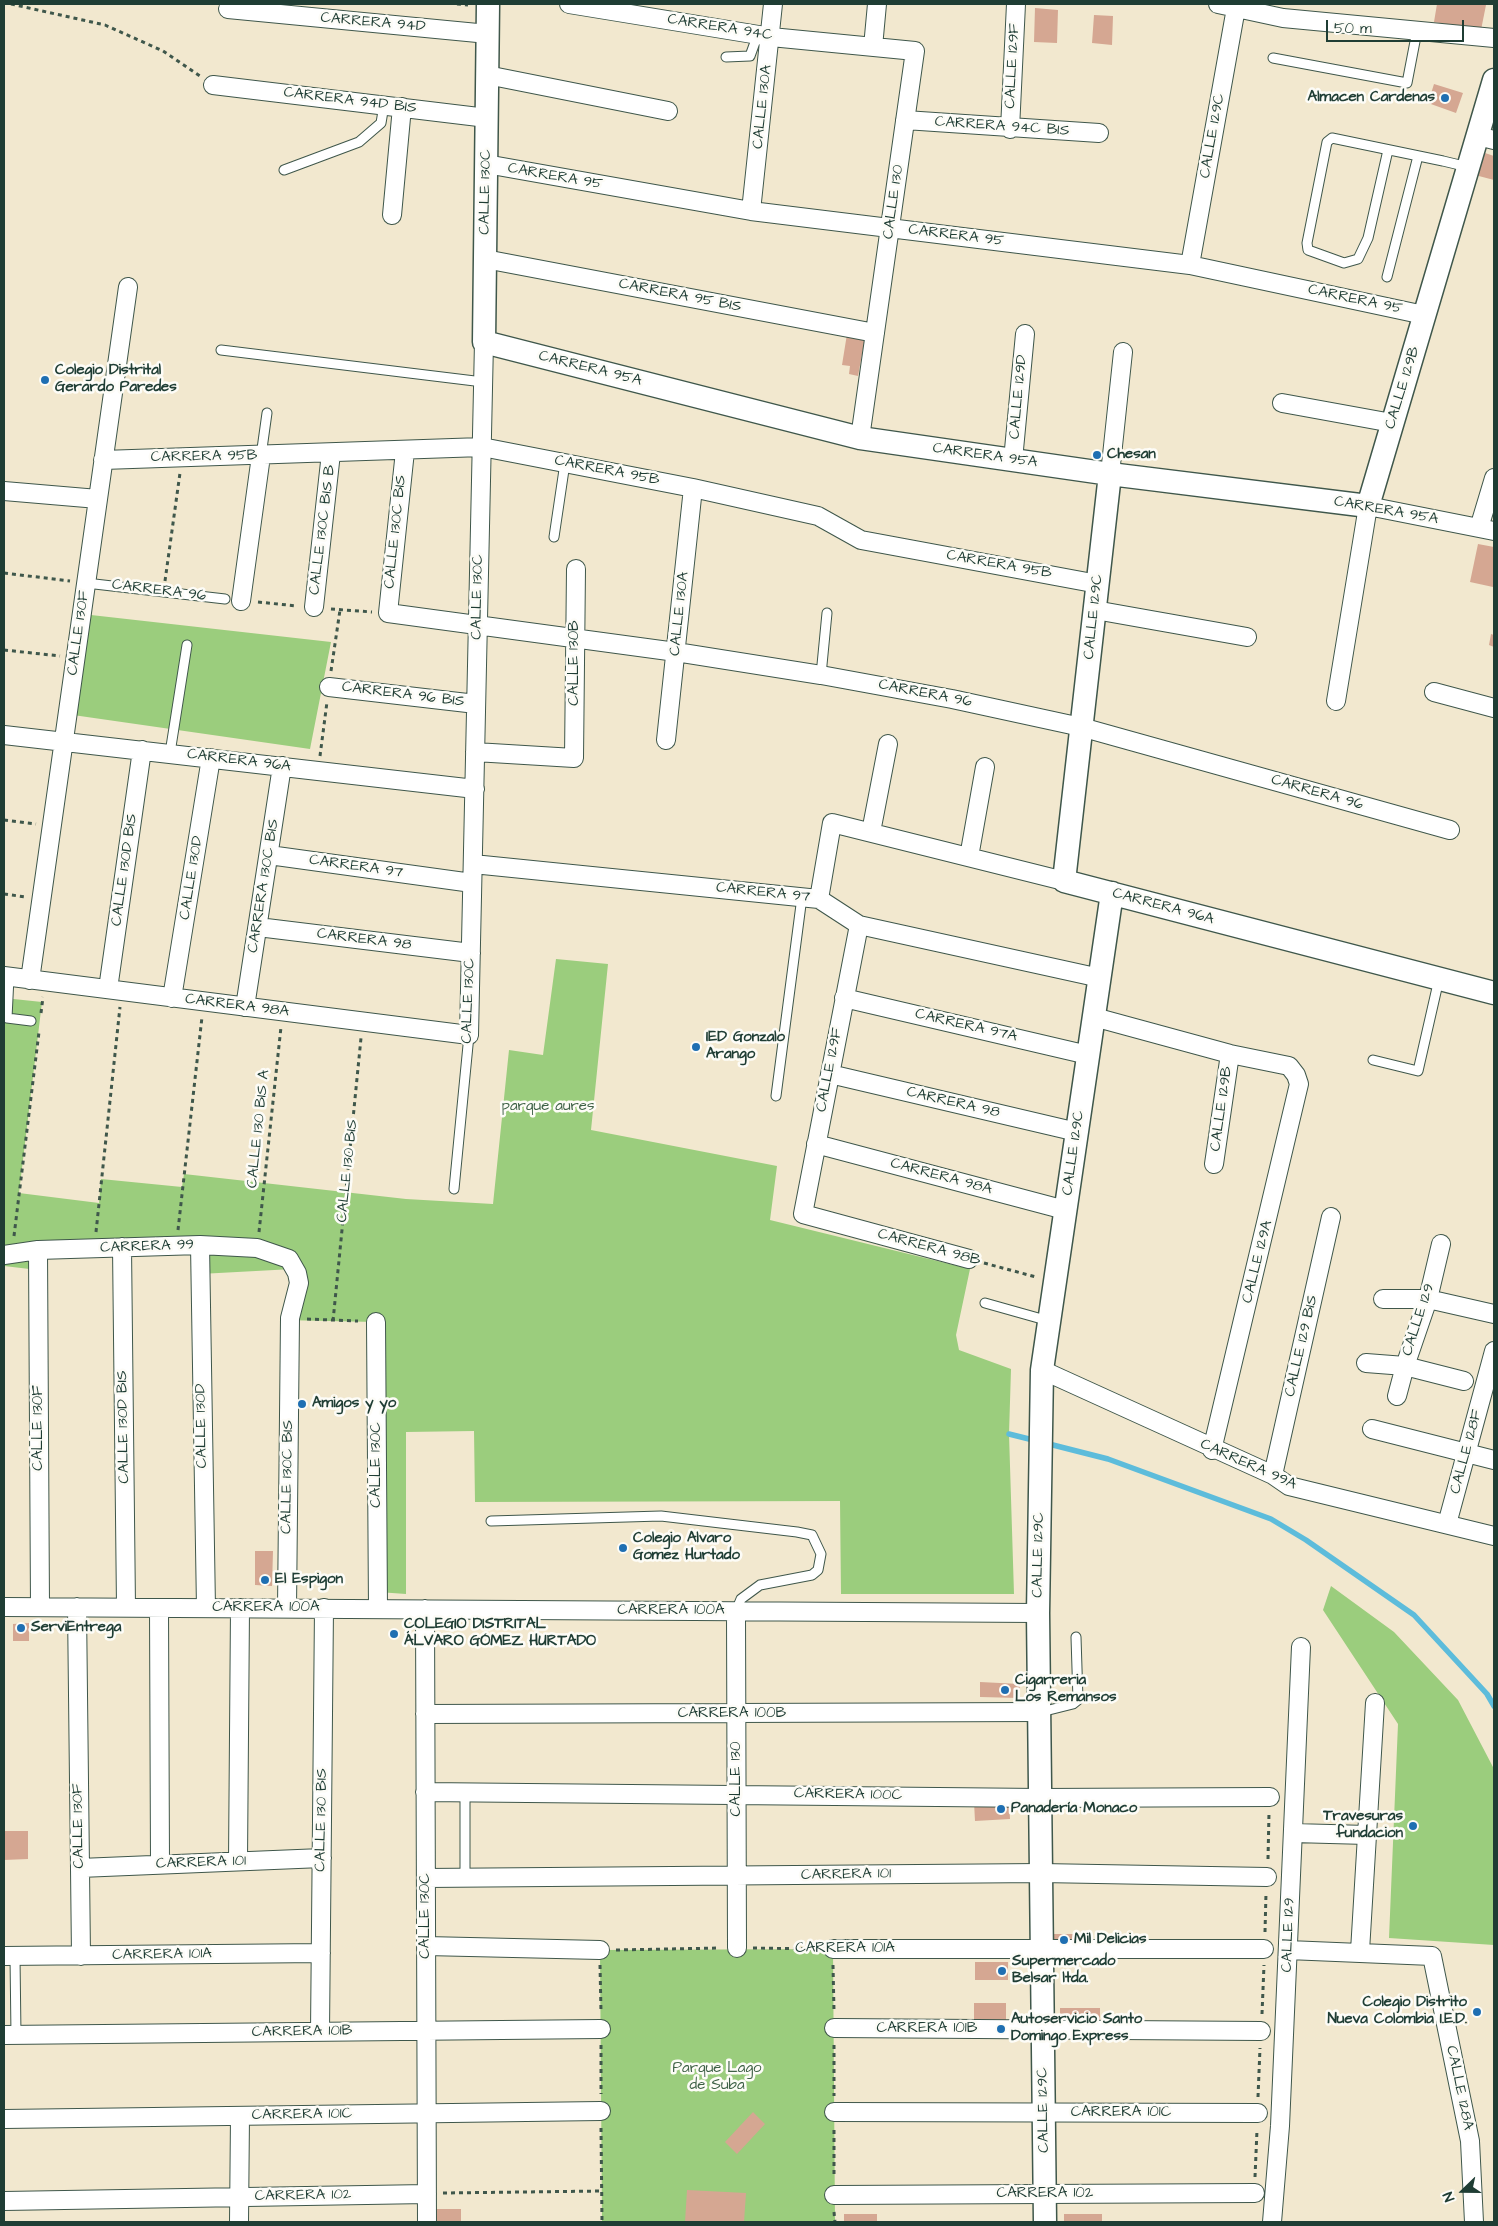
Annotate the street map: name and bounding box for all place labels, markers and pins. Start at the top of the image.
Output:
place label: Almacen Cardenas [1308,89,1435,107]
marker: Almacen Cardenas [1439,92,1451,104]
place label: Colegio Distrital Gerardo Paredes [55,362,177,397]
marker: Colegio Distrital Gerardo Paredes [39,374,51,386]
place label: Chesan [1107,446,1156,464]
marker: Chesan [1091,449,1103,461]
place label: IED Gonzalo Arango [706,1029,785,1064]
marker: IED Gonzalo Arango [690,1041,702,1053]
place label: Amigos y yo [312,1395,396,1413]
marker: Amigos y yo [296,1398,308,1410]
place label: Colegio Alvaro Gomez Hurtado [633,1530,740,1565]
marker: Colegio Alvaro Gomez Hurtado [617,1542,629,1554]
place label: El Espigon [275,1571,343,1589]
marker: El Espigon [259,1574,271,1586]
place label: COLEGIO DISTRITAL ÁLVARO GÓMEZ HURTADO [404,1616,596,1651]
place label: ServiEntrega [31,1619,121,1637]
marker: ServiEntrega [15,1622,27,1634]
marker: COLEGIO DISTRITAL ÁLVARO GÓMEZ HURTADO [388,1628,400,1640]
place label: Cigarreria Los Remansos [1015,1672,1116,1707]
marker: Cigarreria Los Remansos [999,1684,1011,1696]
place label: Panadería Monaco [1011,1800,1137,1818]
marker: Panadería Monaco [995,1803,1007,1815]
place label: Travesuras fundacion [1323,1808,1403,1843]
marker: Travesuras fundacion [1407,1820,1419,1832]
place label: Mil Delicias [1074,1931,1146,1949]
marker: Mil Delicias [1058,1934,1070,1946]
place label: Supermercado Belsar ltda. [1012,1953,1115,1988]
marker: Supermercado Belsar ltda. [996,1965,1008,1977]
place label: Colegio Distrito Nueva Colombia I.E.D. [1327,1994,1467,2029]
marker: Colegio Distrito Nueva Colombia I.E.D. [1471,2006,1483,2018]
place label: Autoservicio Santo Domingo Express [1011,2011,1142,2046]
marker: Autoservicio Santo Domingo Express [995,2023,1007,2035]

